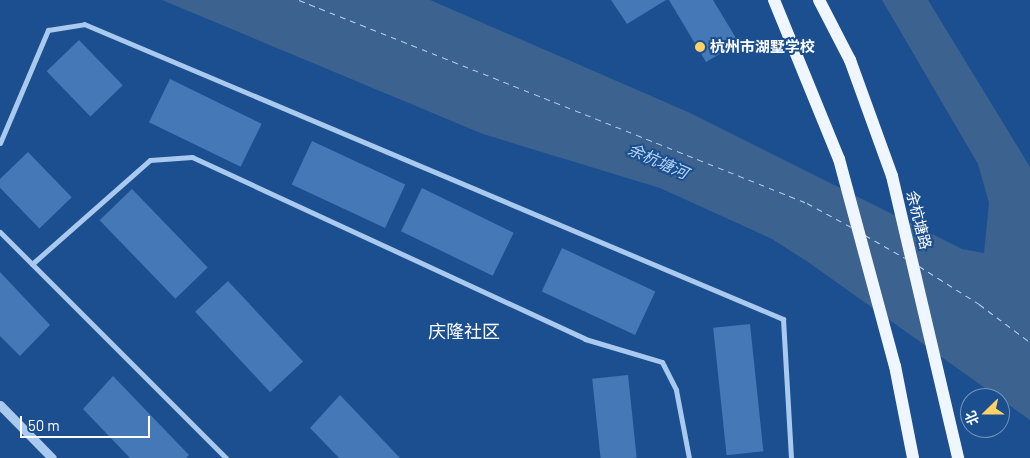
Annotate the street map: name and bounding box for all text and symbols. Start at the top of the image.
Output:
place label: 杭州市湖墅学校 [710,38,815,56]
marker: 杭州市湖墅学校 [694,41,706,53]
water label: 余杭塘河 [625,139,691,183]
street label: 余杭塘路 [903,189,935,251]
district label: 庆隆社区 [428,320,500,342]
north arrow [960,388,1010,438]
scale bar [22,406,152,438]
text: 北 [961,409,982,428]
text: 50 m [28,416,60,434]

